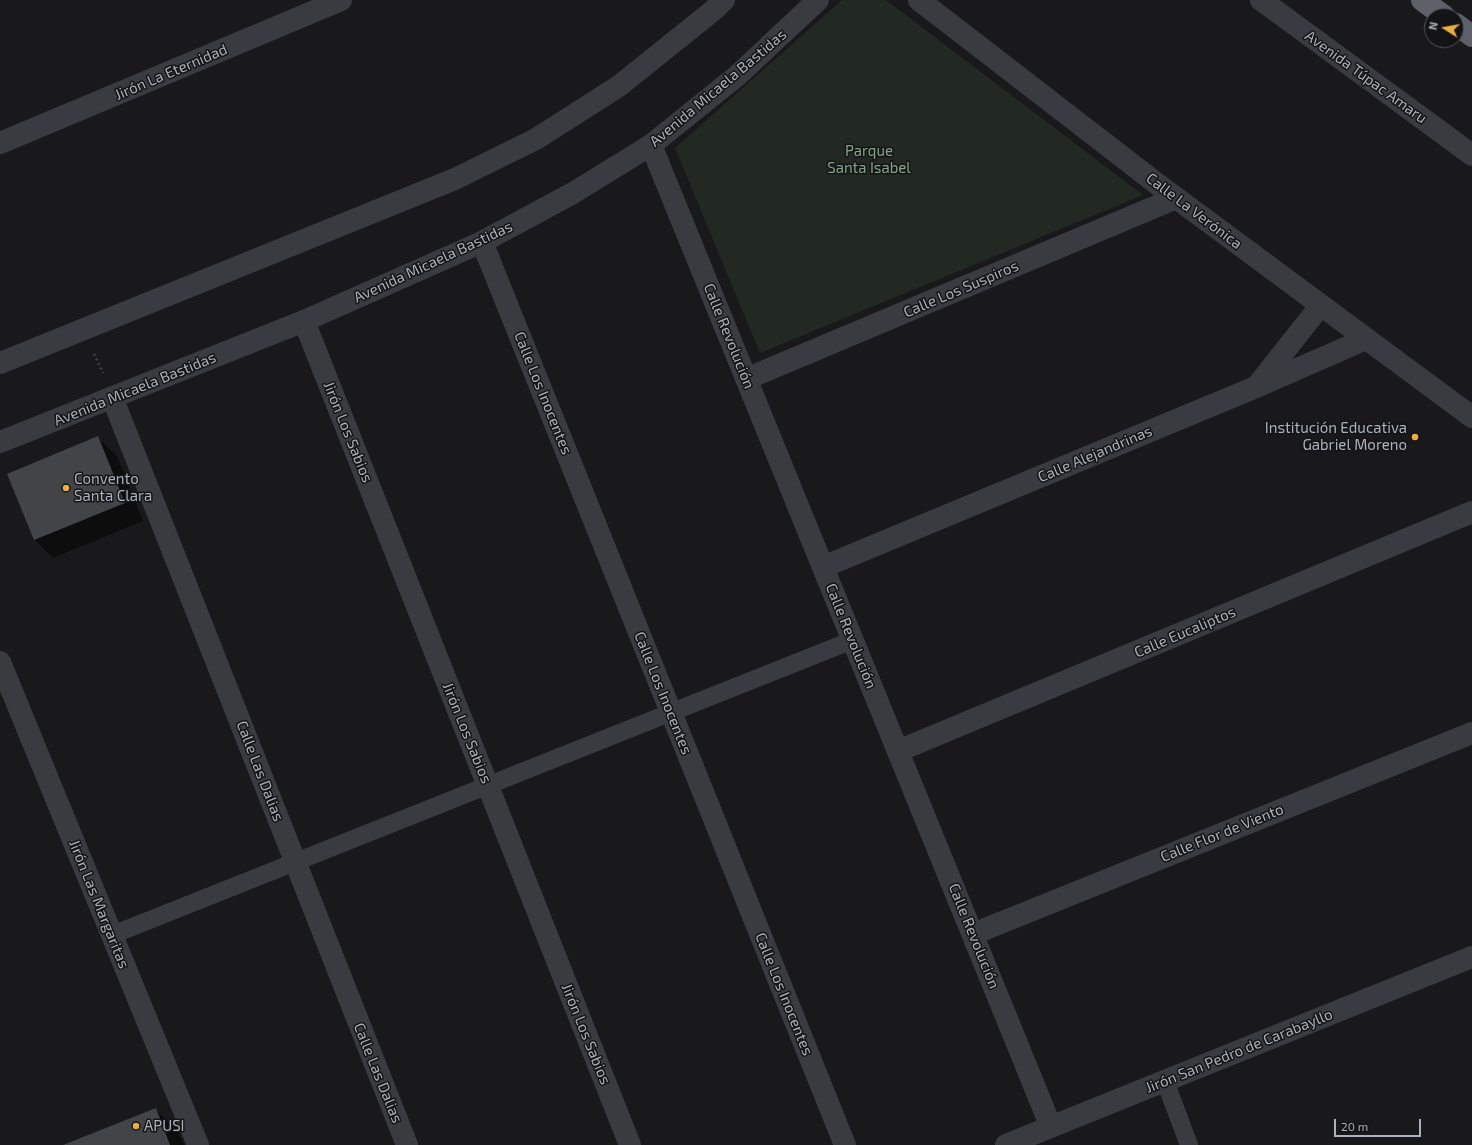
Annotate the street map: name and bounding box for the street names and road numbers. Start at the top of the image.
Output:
street label: Avenida Micaela Bastidas [646,25,790,151]
street label: Avenida Túpac Amaru [1302,27,1430,127]
street label: Jirón La Eternidad [112,40,230,104]
street label: Calle La Verónica [1143,169,1245,253]
street label: Avenida Micaela Bastidas [351,217,515,307]
street label: Calle Los Suspiros [901,257,1021,321]
street label: Calle Revolución [700,281,758,391]
street label: Calle Los Inocentes [510,329,576,457]
street label: Avenida Micaela Bastidas [51,348,219,430]
street label: Jirón Los Sabios [320,379,376,485]
street label: Calle Alejandrinas [1035,422,1155,486]
street label: Calle Revolución [822,581,880,691]
street label: Calle Eucaliptos [1132,603,1238,661]
street label: Calle Los Inocentes [630,629,696,757]
street label: Jirón Los Sabios [439,680,495,786]
street label: Calle Las Dalias [233,718,287,824]
street label: Calle Flor de Viento [1158,800,1286,866]
street label: Jirón Las Margaritas [65,837,133,971]
street label: Calle Revolución [945,881,1003,991]
street label: Calle Los Inocentes [751,930,817,1058]
street label: Jirón Los Sabios [558,981,614,1087]
street label: Jirón San Pedro de Carabayllo [1143,1005,1335,1097]
street label: Calle Las Dalias [350,1020,406,1126]

